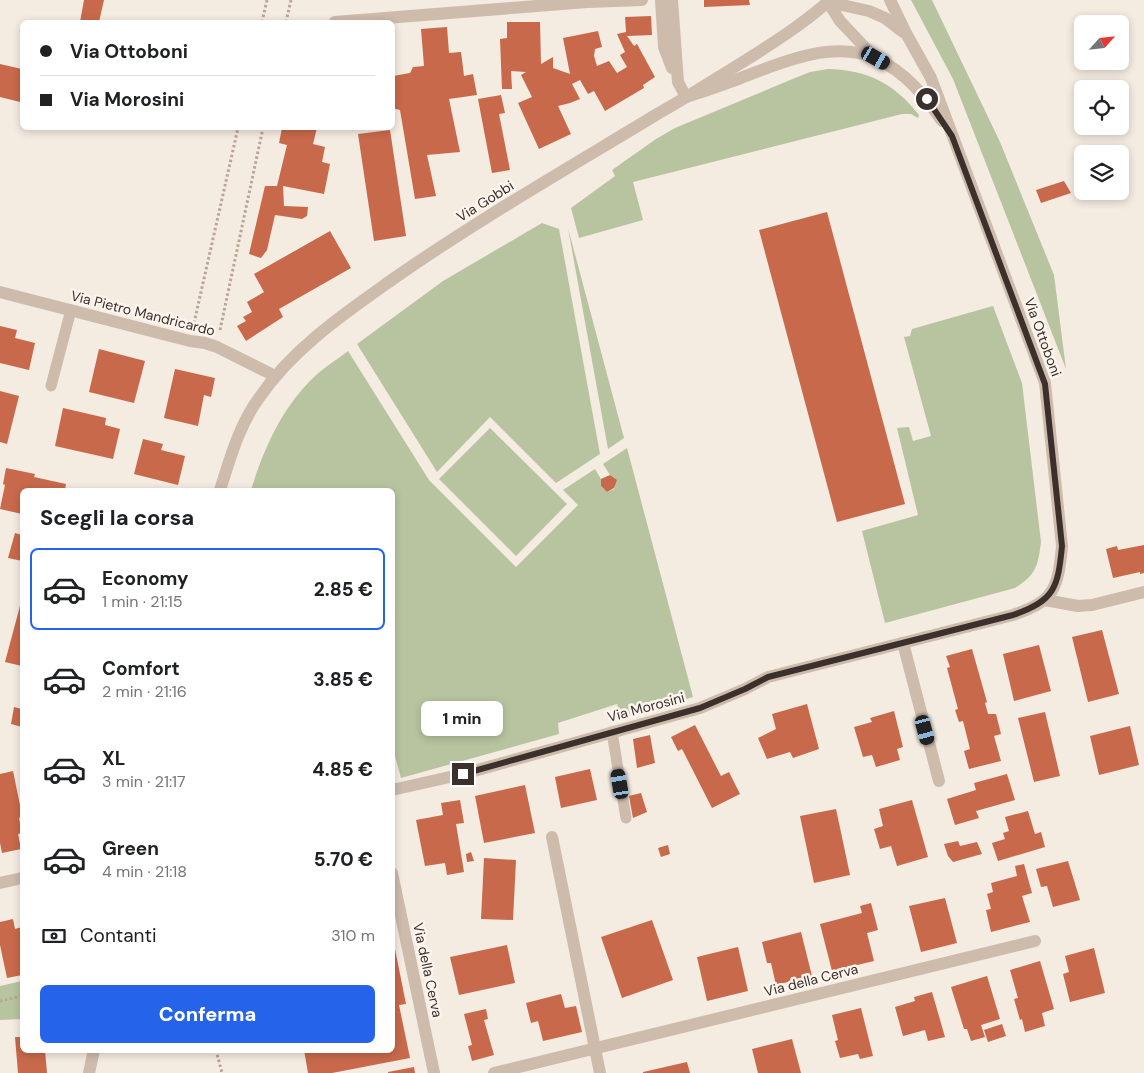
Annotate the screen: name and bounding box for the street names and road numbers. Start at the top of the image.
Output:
street label: Via Gobbi [453,176,517,226]
street label: Via Pietro Mandricardo [69,286,217,340]
street label: Via Ottoboni [1020,295,1066,379]
street label: Via Morosini [605,688,687,726]
street label: Via della Cerva [409,921,447,1019]
street label: Via della Cerva [762,960,860,1000]

